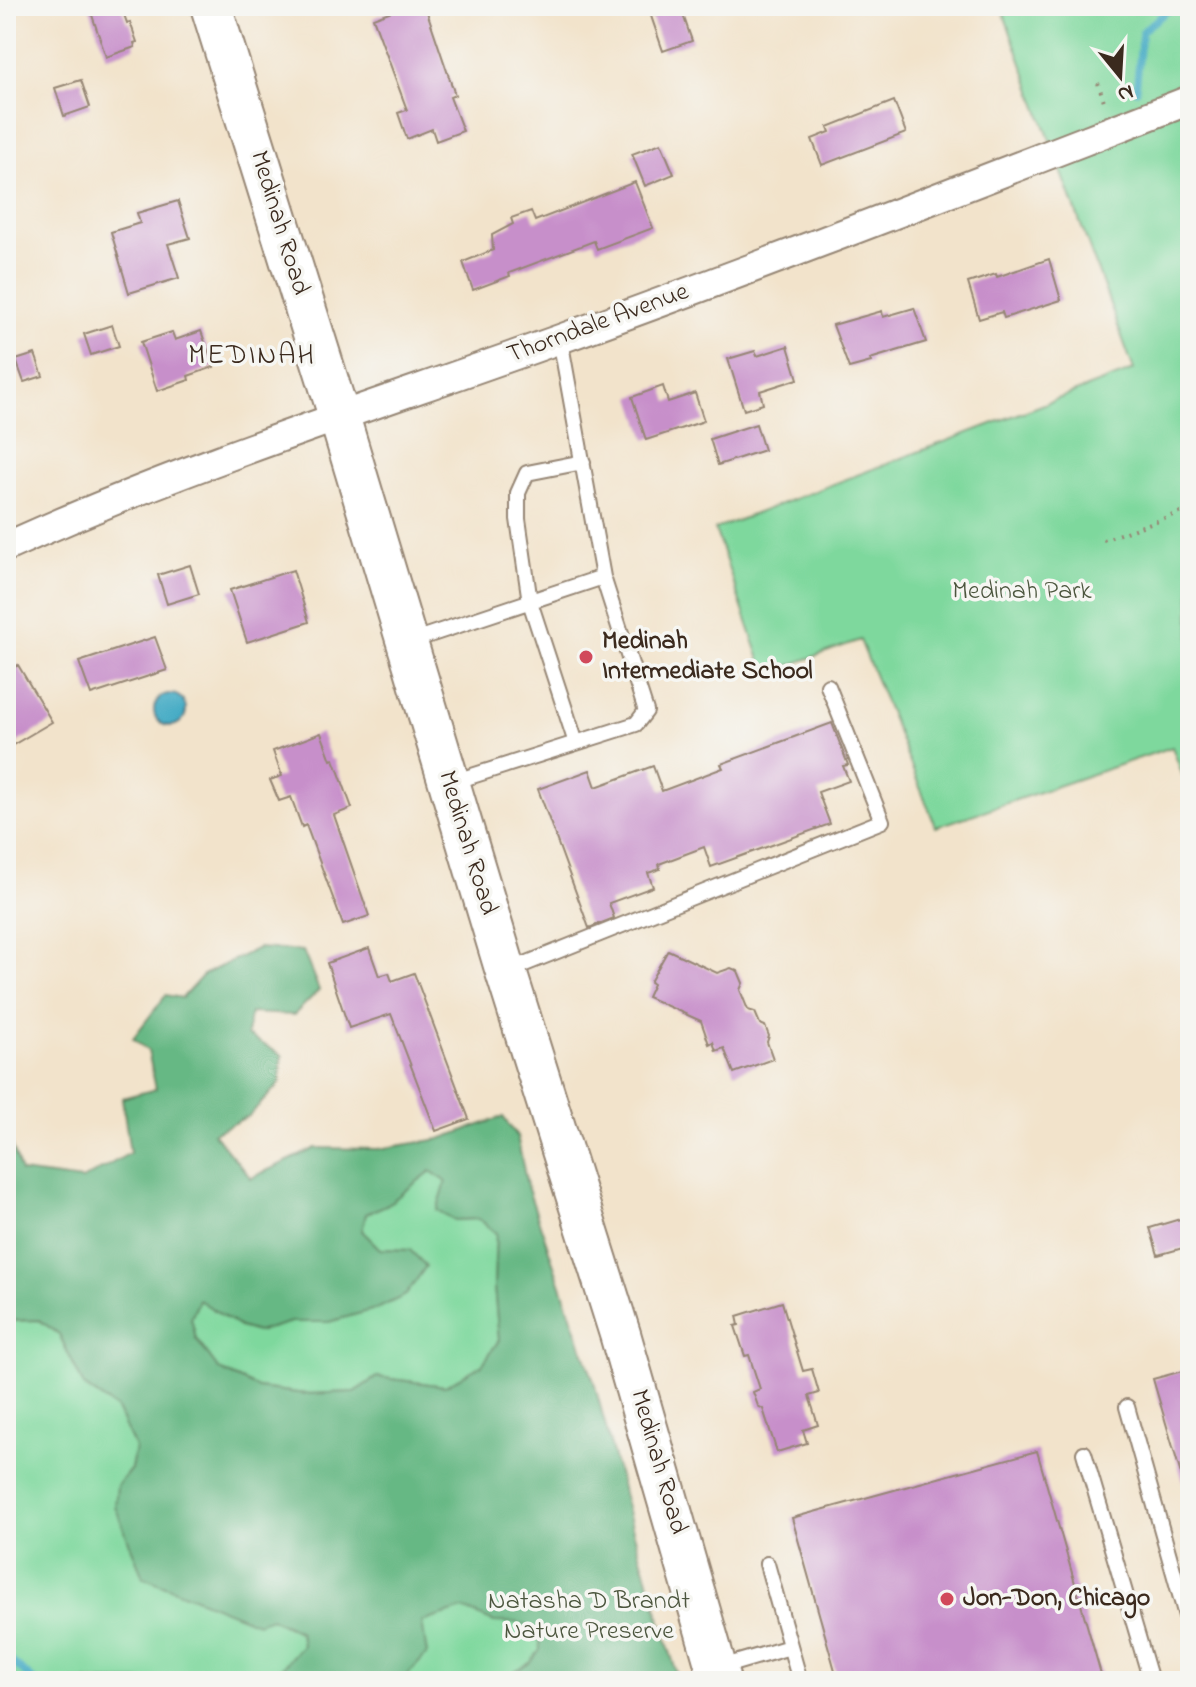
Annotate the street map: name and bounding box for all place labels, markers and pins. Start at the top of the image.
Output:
place label: Medinah Intermediate School [602,623,813,691]
marker: Medinah Intermediate School [577,648,595,666]
place label: Jon-Don, Chicago [963,1580,1150,1619]
marker: Jon-Don, Chicago [938,1590,956,1608]

